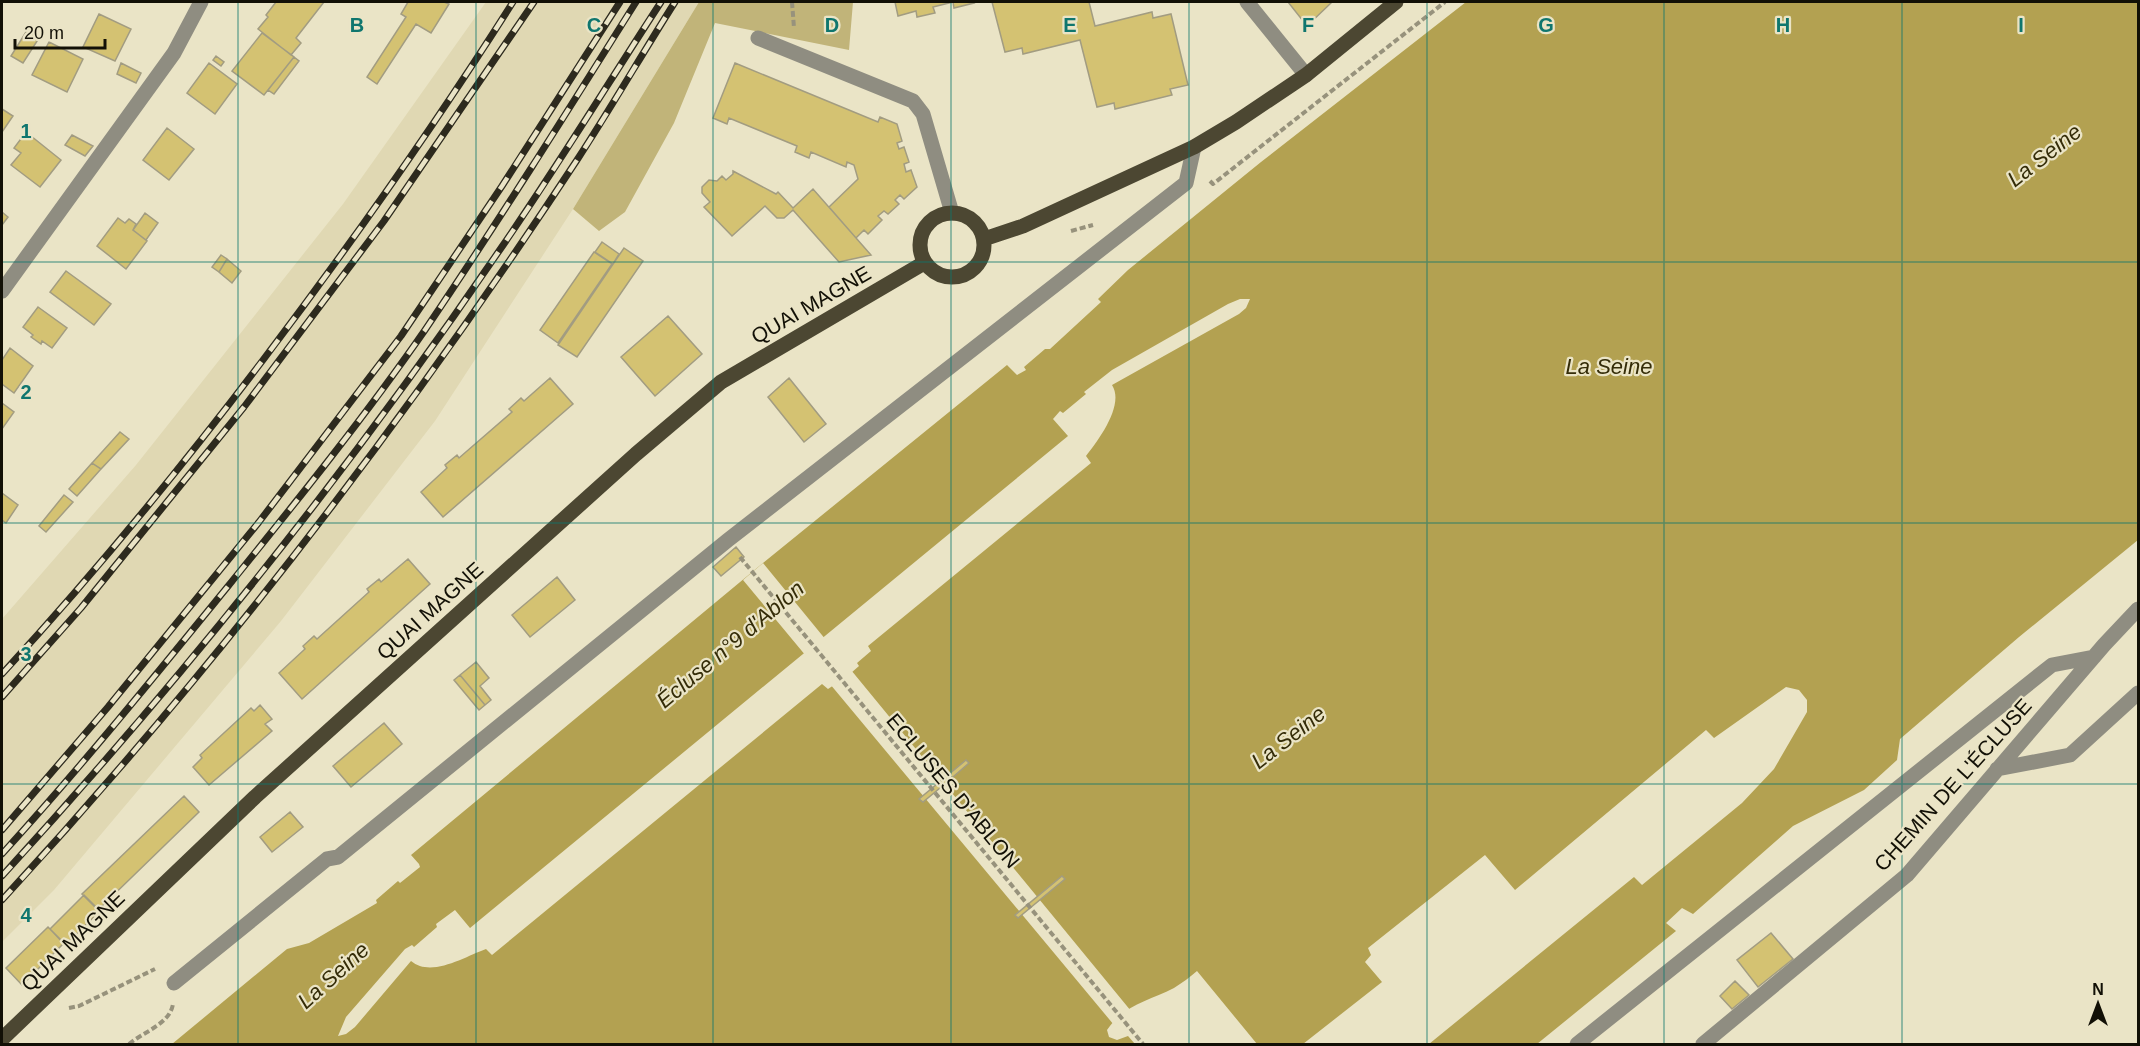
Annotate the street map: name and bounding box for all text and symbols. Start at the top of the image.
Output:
scale bar [15,12,105,50]
text: B [350,14,364,36]
text: C [587,14,601,36]
text: D [825,14,839,36]
text: E [1063,14,1077,36]
text: F [1302,14,1314,36]
text: G [1538,14,1554,36]
text: H [1776,14,1790,36]
text: I [2018,14,2024,36]
text: 20 m [24,23,64,43]
water label: La Seine [2002,119,2086,192]
text: 1 [20,120,32,142]
street label: QUAI MAGNE [747,261,875,348]
water label: La Seine [1566,354,1652,379]
text: 2 [20,381,32,403]
street label: QUAI MAGNE [372,557,487,664]
water label: Écluse n°9 d'Ablon [652,576,809,713]
text: 3 [20,643,32,665]
street label: CHEMIN DE L'ÉCLUSE [1869,694,2036,875]
water label: La Seine [1246,701,1330,774]
street label: ECLUSES D'ABLON [882,709,1025,872]
street label: QUAI MAGNE [16,886,129,996]
text: 4 [20,904,32,926]
water label: La Seine [293,937,374,1014]
north arrow [2068,974,2128,1034]
text: N [2092,981,2104,998]

